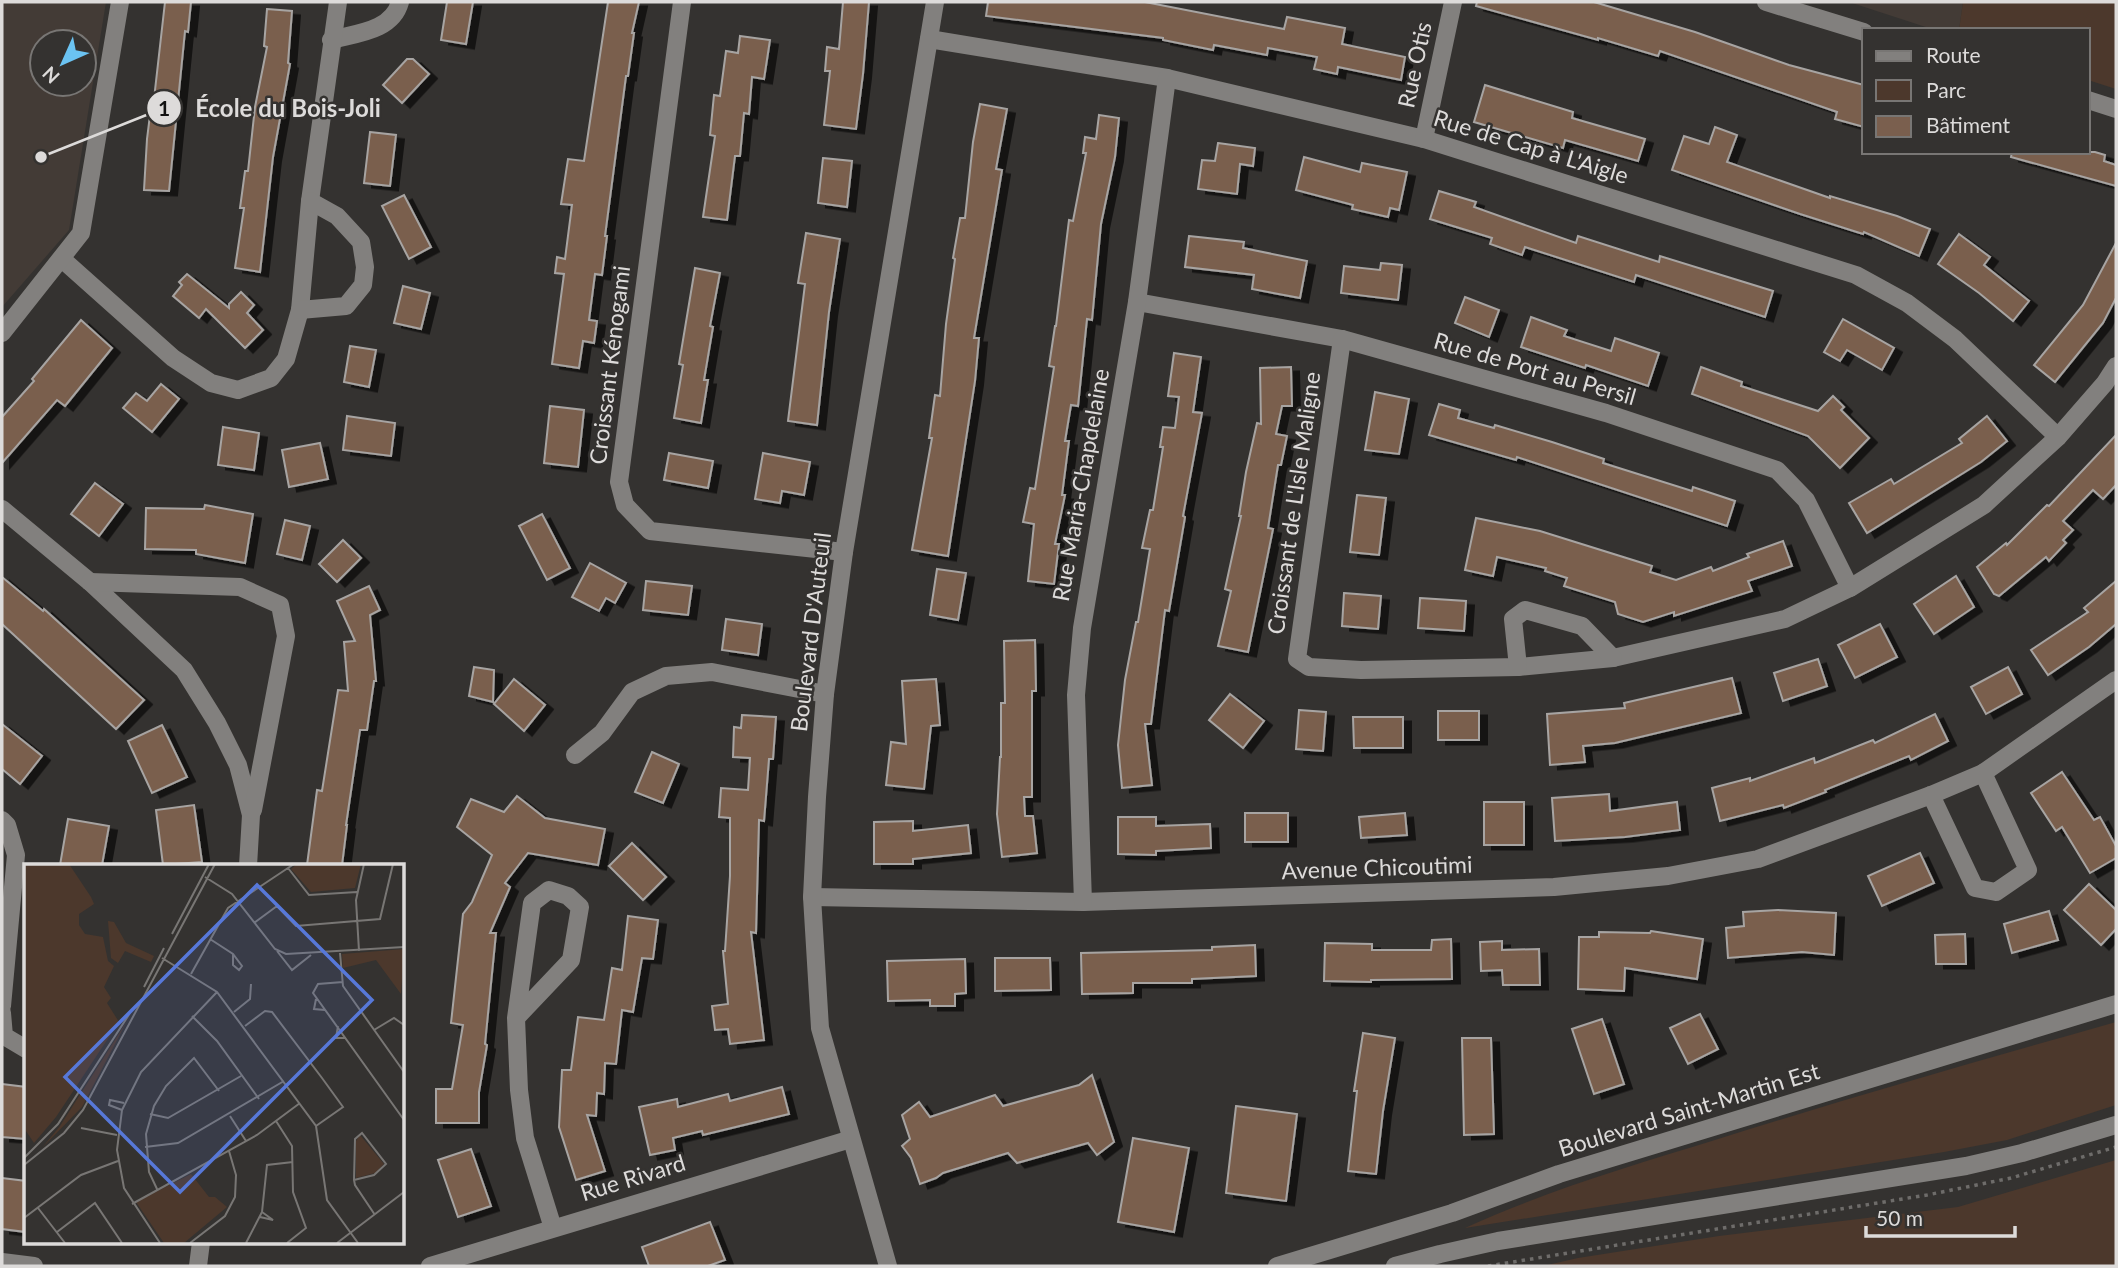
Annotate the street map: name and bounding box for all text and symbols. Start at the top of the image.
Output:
street label: Rue Otis [1391,19,1437,110]
north arrow [28,28,98,98]
legend [1862,28,2090,154]
text: Route [1926,42,1981,67]
text: N [37,62,64,89]
text: Parc [1926,77,1966,102]
callout: École du Bois-Joli [147,86,395,131]
text: École du Bois-Joli [195,93,381,122]
text: 1 [158,95,170,120]
street label: Rue de Cap à L'Aigle [1431,103,1632,189]
text: Bâtiment [1926,112,2011,137]
street label: Croissant Kénogami [583,264,635,466]
street label: Rue de Port au Persil [1431,326,1640,410]
street label: Rue Maria-Chapdelaine [1046,366,1114,603]
street label: Croissant de L'Isle Maligne [1261,370,1325,636]
street label: Boulevard D'Auteuil [784,531,836,733]
street label: Avenue Chicoutimi [1281,850,1473,884]
inset map [24,864,404,1244]
street label: Boulevard Saint-Martin Est [1555,1056,1823,1162]
street label: Rue Rivard [577,1148,689,1206]
scale bar [1866,1194,2015,1238]
text: 50 m [1876,1205,1923,1230]

